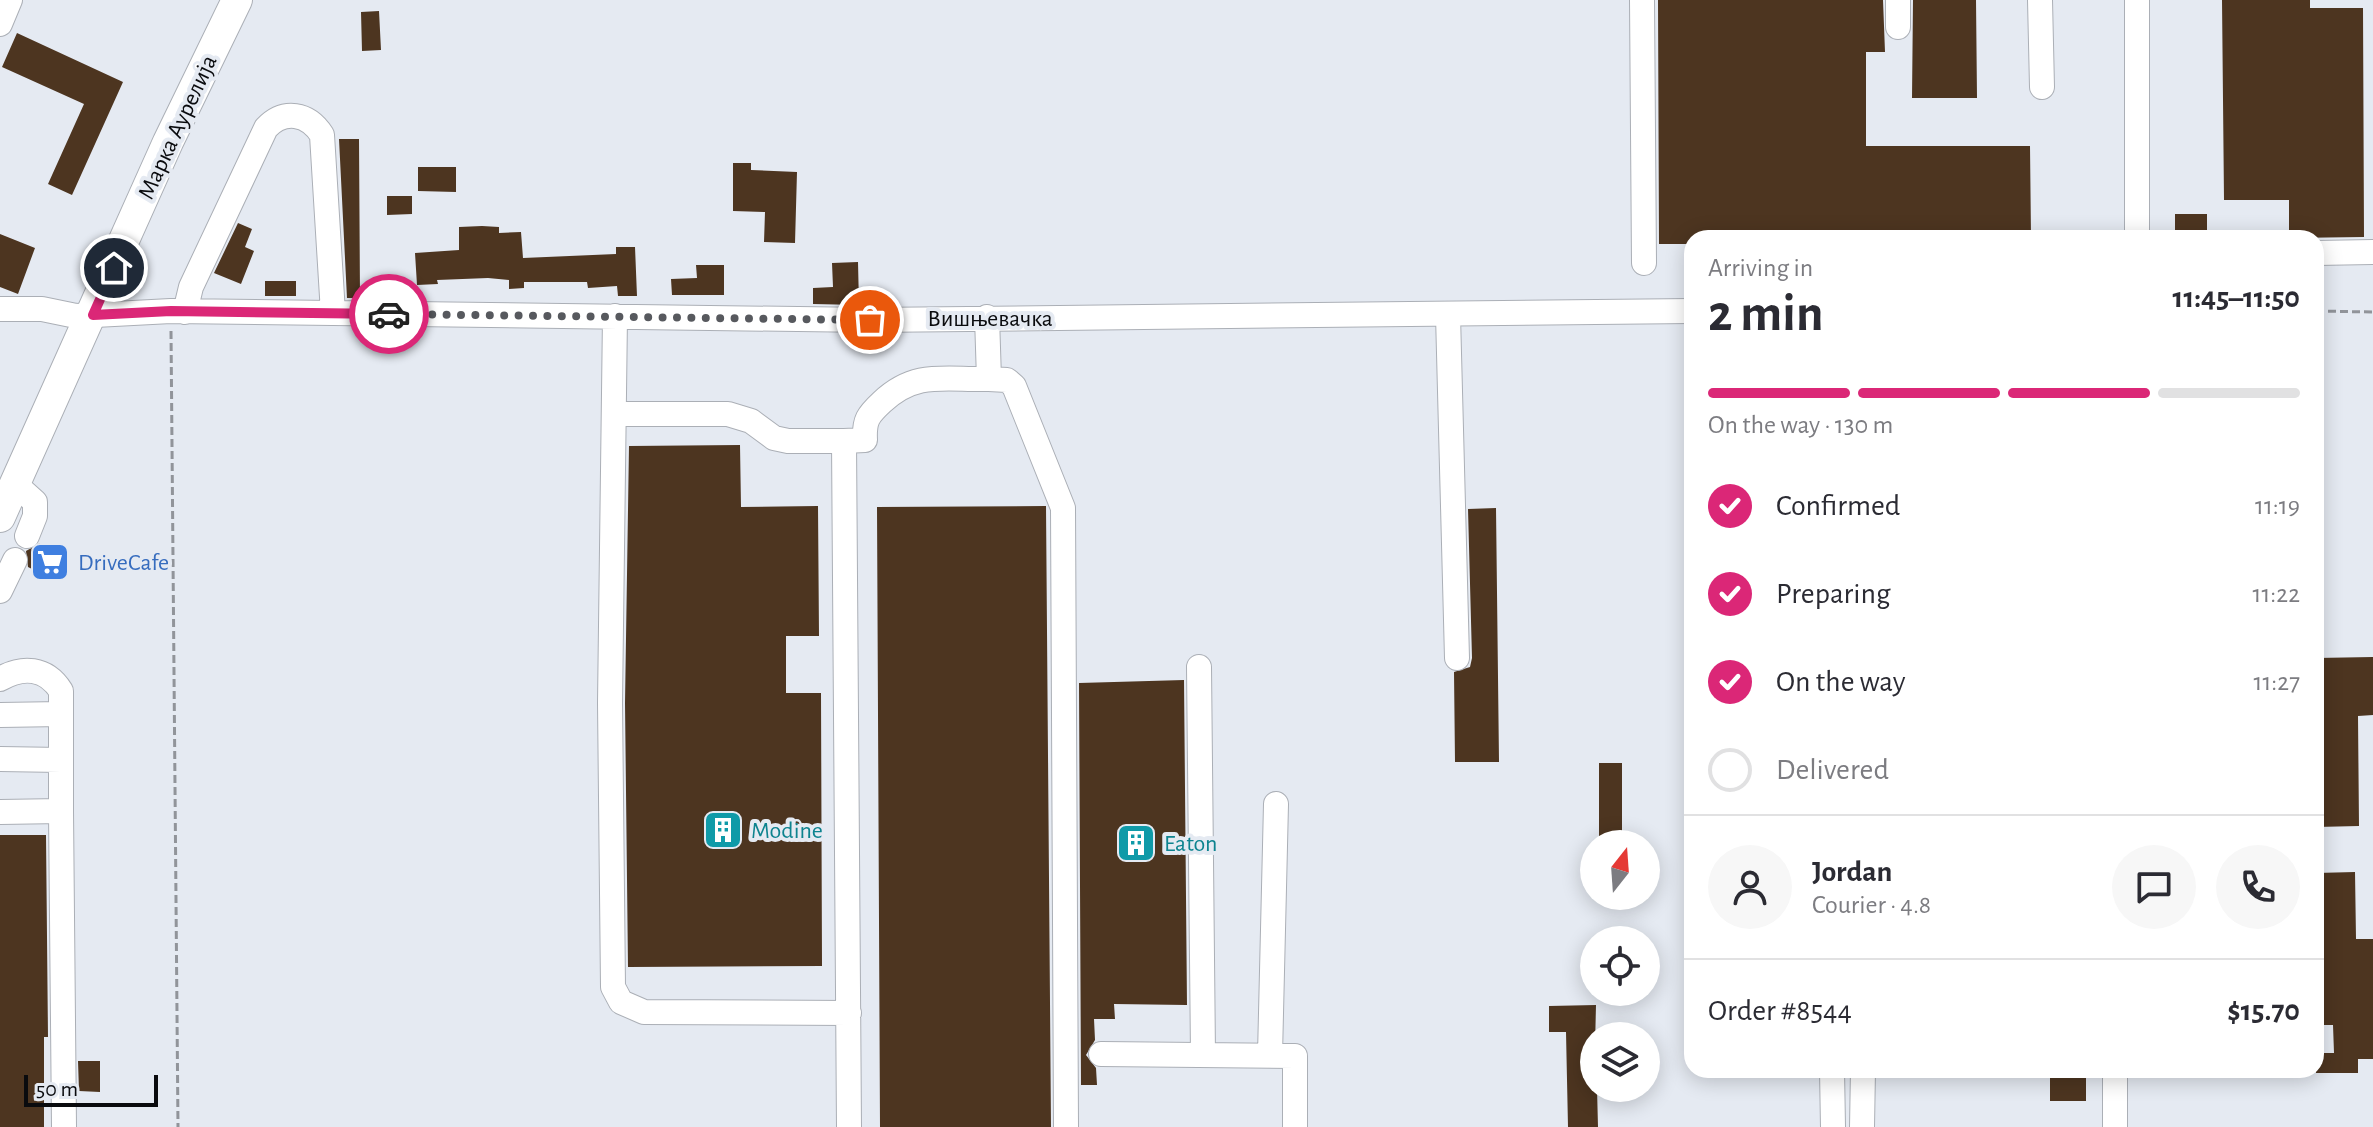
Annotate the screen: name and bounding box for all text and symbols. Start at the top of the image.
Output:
street label: Марка Аурелија [134,52,222,203]
pin [80,234,148,302]
icon: home [92,246,136,290]
text: Arriving in [1708,255,1813,281]
courier [349,274,429,354]
text: 11:45–11:50 [2173,283,2300,313]
pin [836,286,904,354]
text: 2 min [1708,288,1823,340]
icon: car [367,292,411,336]
icon: bag [848,298,892,342]
street label: Вишњевачка [927,307,1053,331]
text: On the way · 130 m [1708,412,1893,438]
icon: check [1708,484,1752,528]
text: Confirmed [1776,491,1900,521]
text: 11:19 [2255,493,2300,519]
supermarket icon: DriveCafe [29,541,71,583]
place label: DriveCafe [78,551,169,575]
icon: check [1708,572,1752,616]
text: Preparing [1776,579,1891,609]
text: 11:22 [2252,581,2300,607]
icon: check [1708,660,1752,704]
text: On the way [1776,667,1905,697]
text: 11:27 [2253,669,2300,695]
text: Delivered [1776,755,1889,785]
building icon: Modine [702,809,744,851]
place label: Modine [751,819,823,843]
building icon: Eaton [1115,822,1157,864]
north arrow [1580,830,1660,910]
map controls [1580,830,1660,1102]
place label: Eaton [1164,832,1217,856]
button: person [1708,845,1792,929]
button: chat [2112,845,2196,929]
button: phone [2216,845,2300,929]
text: Jordan [1812,857,1892,887]
text: Courier · 4.8 [1812,892,1931,918]
button: locate [1580,926,1660,1006]
text: Order #8544 [1708,996,1852,1026]
text: $15.70 [2227,996,2300,1026]
button: layers [1580,1022,1660,1102]
scale bar [24,1071,158,1107]
text: 50 m [36,1078,78,1100]

